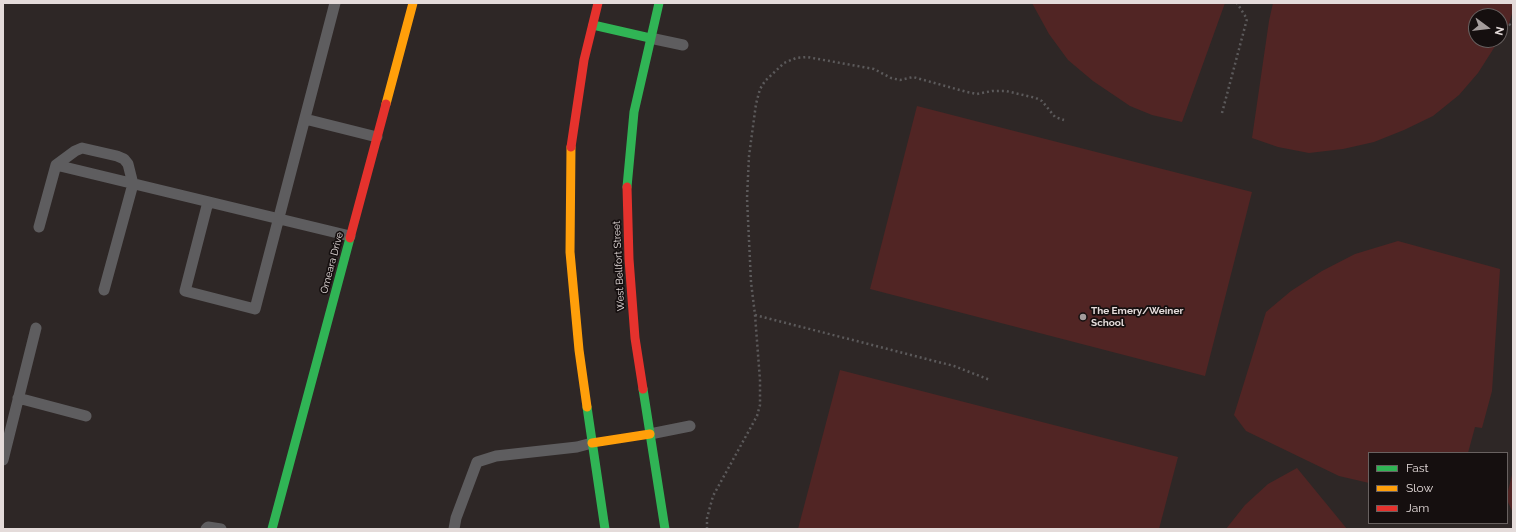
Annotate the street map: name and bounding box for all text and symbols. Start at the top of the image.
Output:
north arrow [1468,8,1508,48]
text: N [1492,25,1506,37]
street label: West Bellfort Street [611,220,627,312]
street label: Omeara Drive [318,231,346,295]
place label: The Emery/Weiner School [1091,305,1183,328]
marker: The Emery/Weiner School [1078,312,1088,322]
legend [1368,452,1508,524]
text: Fast [1406,461,1429,475]
text: Slow [1406,481,1433,495]
text: Jam [1406,501,1429,515]

